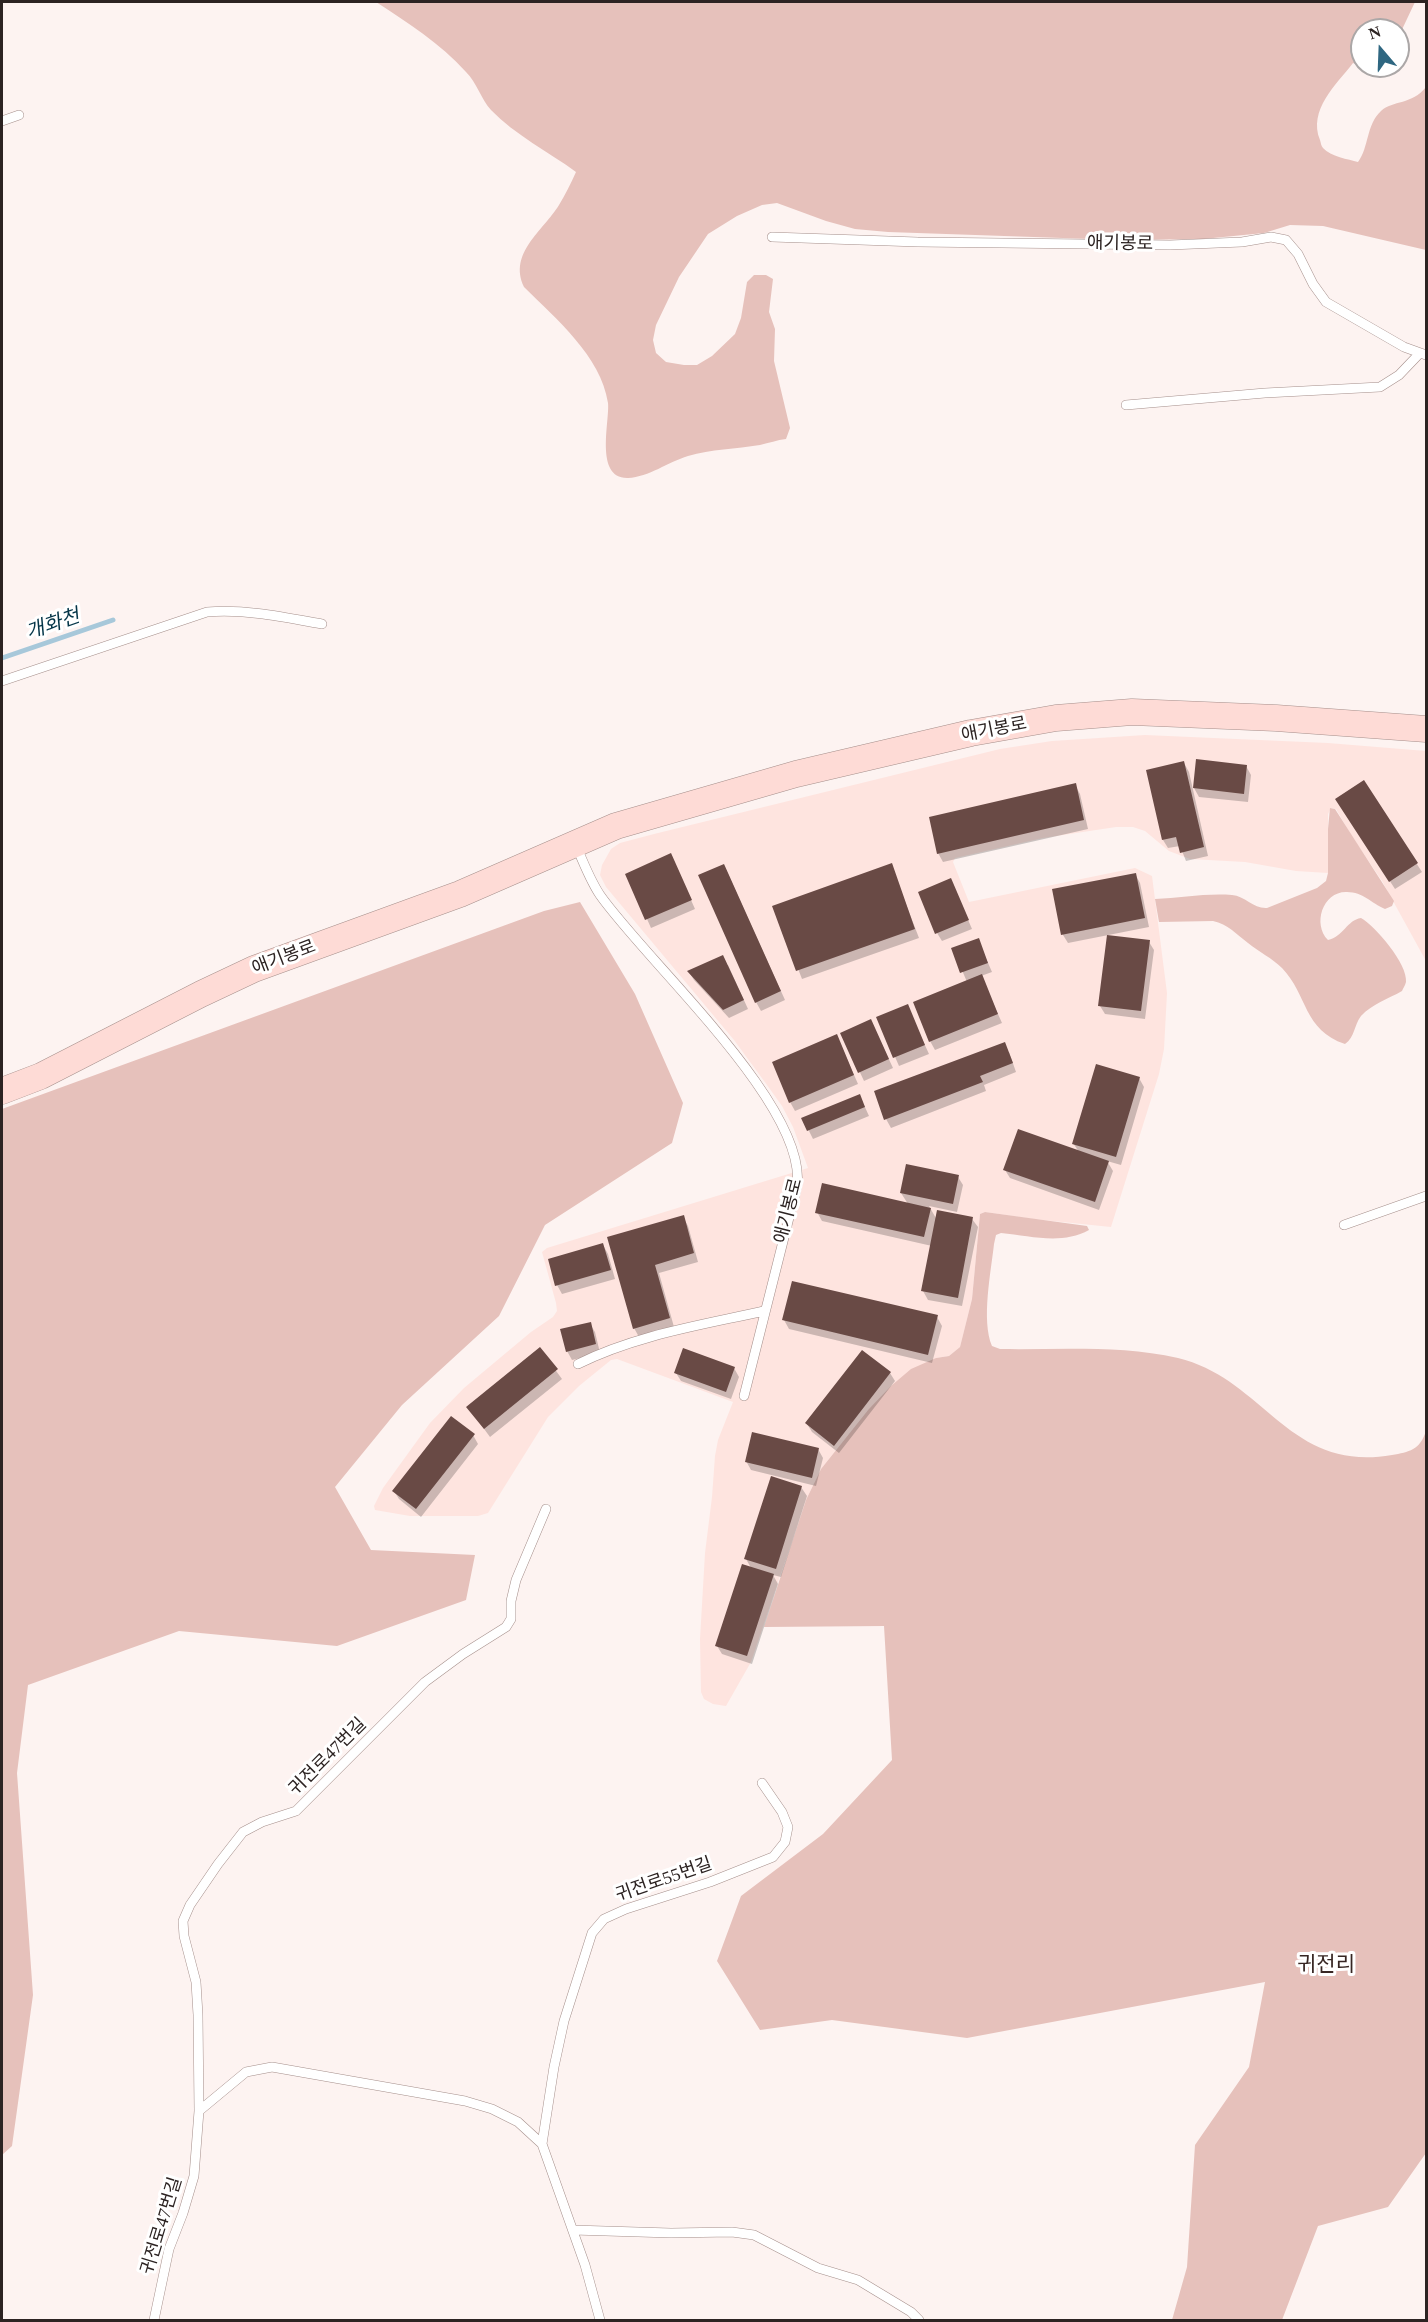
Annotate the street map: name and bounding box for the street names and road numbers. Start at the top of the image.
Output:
street label: 애기봉로 [1087,233,1153,255]
street label: 애기봉로 [959,713,1029,747]
street label: 애기봉로 [249,936,319,980]
street label: 애기봉로 [771,1176,807,1246]
street label: 귀전로47번길 [285,1714,371,1800]
street label: 귀전로55번길 [613,1853,715,1907]
street label: 귀전로47번길 [137,2175,187,2277]

